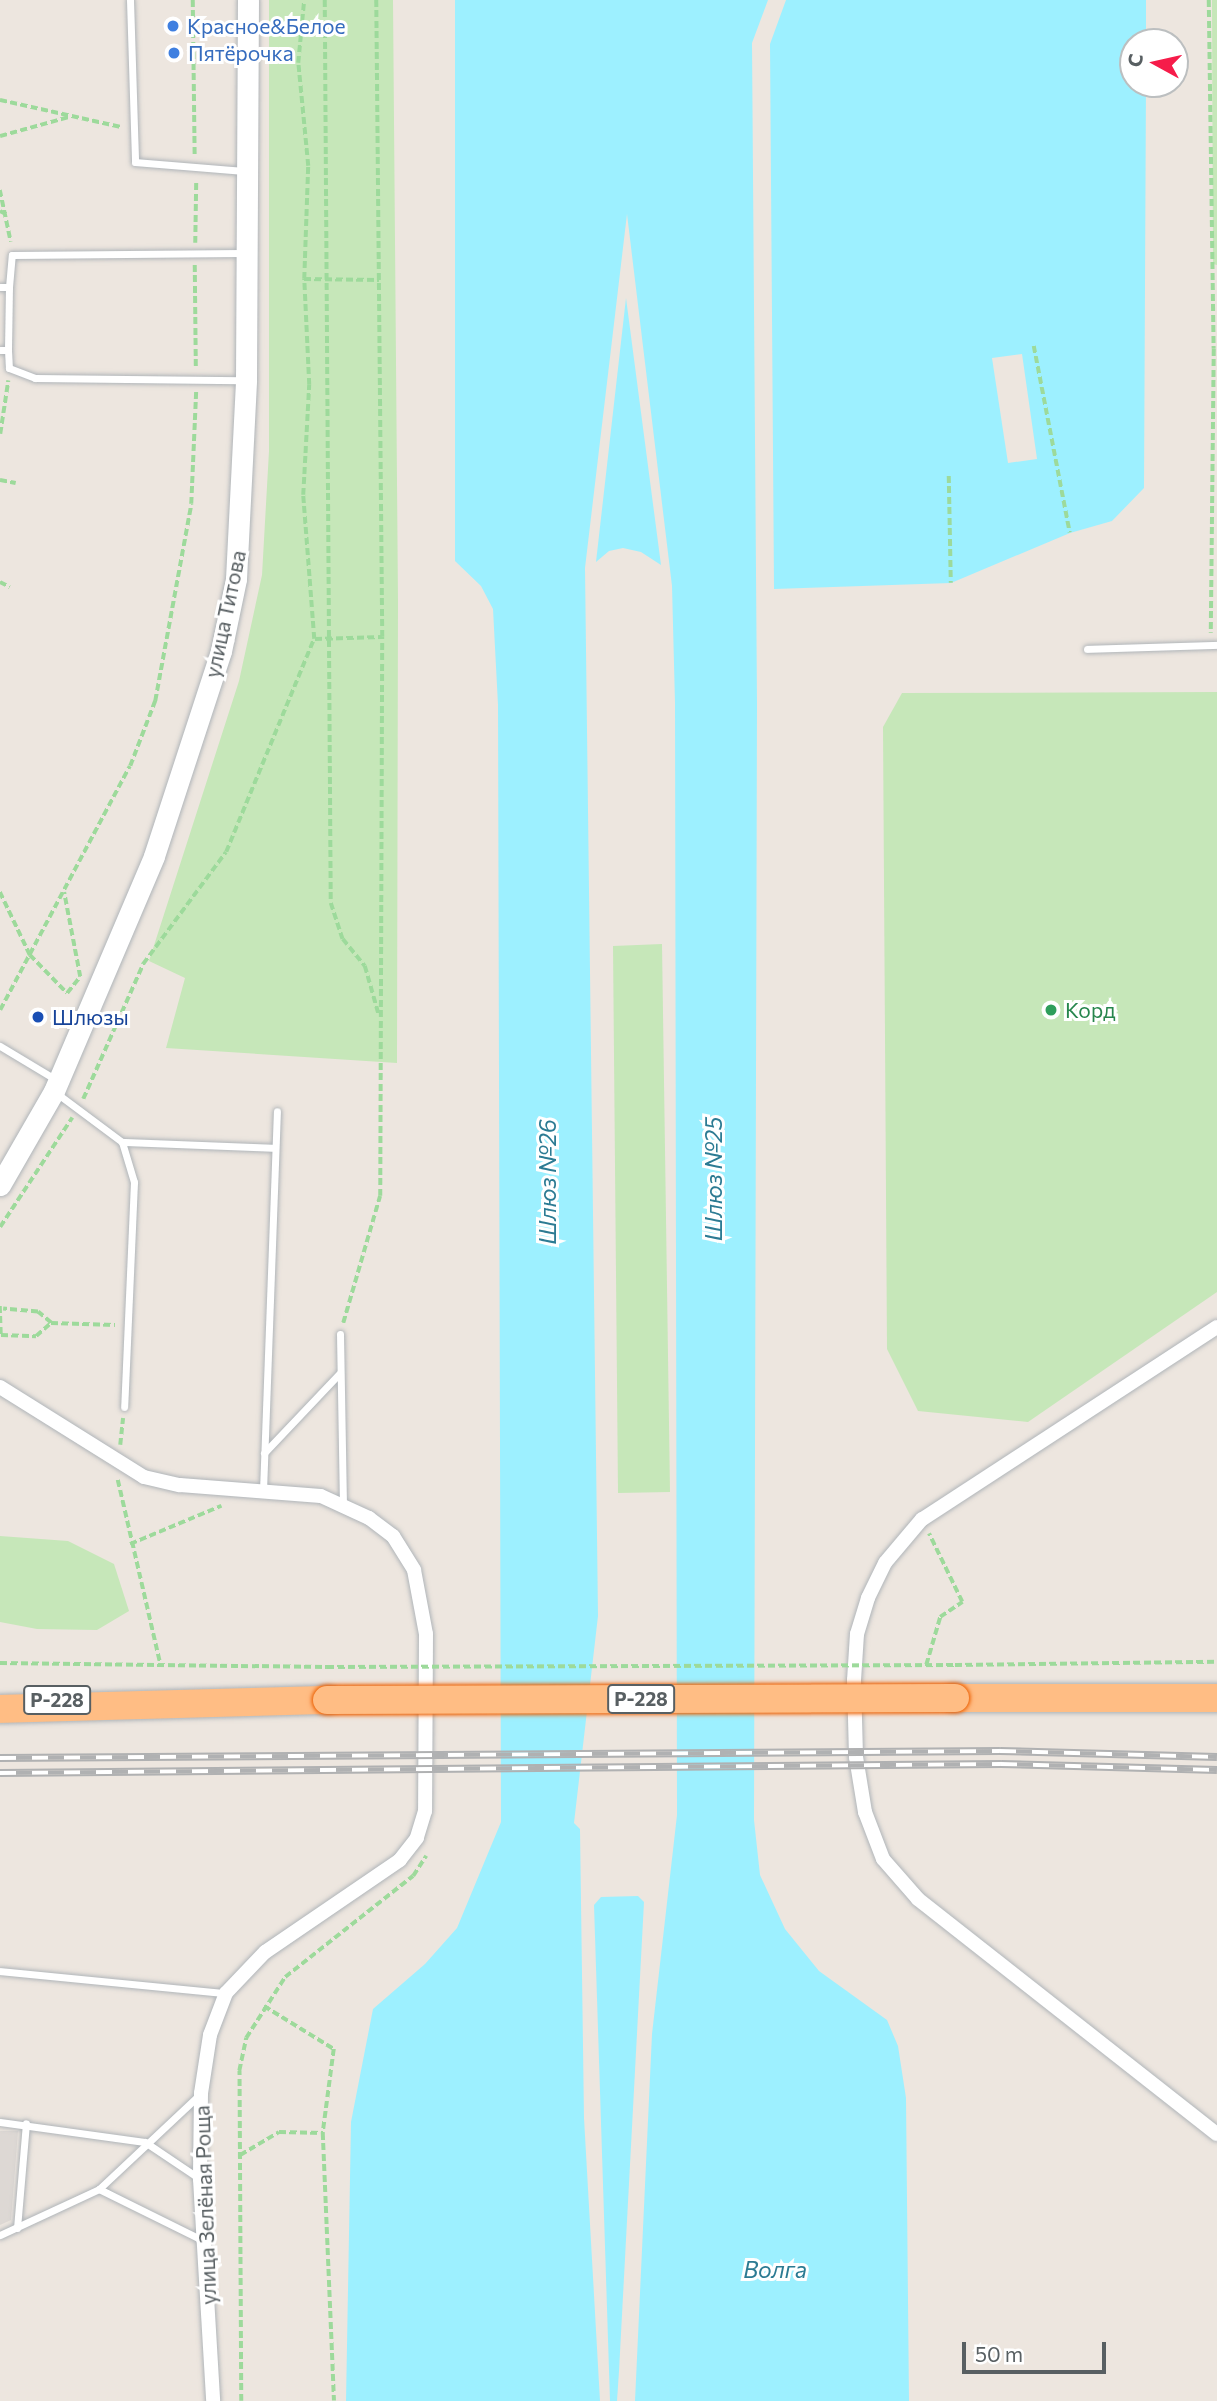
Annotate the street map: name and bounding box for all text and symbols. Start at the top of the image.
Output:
place label: Красное&Белое [187,13,346,39]
marker: Красное&Белое [165,18,181,34]
north arrow [1119,28,1189,98]
place label: Пятёрочка [188,40,294,66]
marker: Пятёрочка [166,45,182,61]
text: С [1122,52,1147,68]
street label: улица Титова [199,548,251,680]
place label: Корд [1065,997,1115,1023]
marker: Корд [1043,1002,1059,1018]
place label: Шлюзы [52,1004,129,1030]
marker: Шлюзы [30,1009,46,1025]
water label: Шлюз №25 [699,1117,727,1241]
water label: Шлюз №26 [533,1119,561,1245]
road number: Р-228 [22,1684,92,1716]
road number: Р-228 [606,1684,676,1714]
street label: улица Зелёная Роща [189,2105,221,2305]
water label: Волга [743,2255,807,2283]
scale bar [965,2328,1108,2372]
text: 50 m [975,2341,1023,2366]

